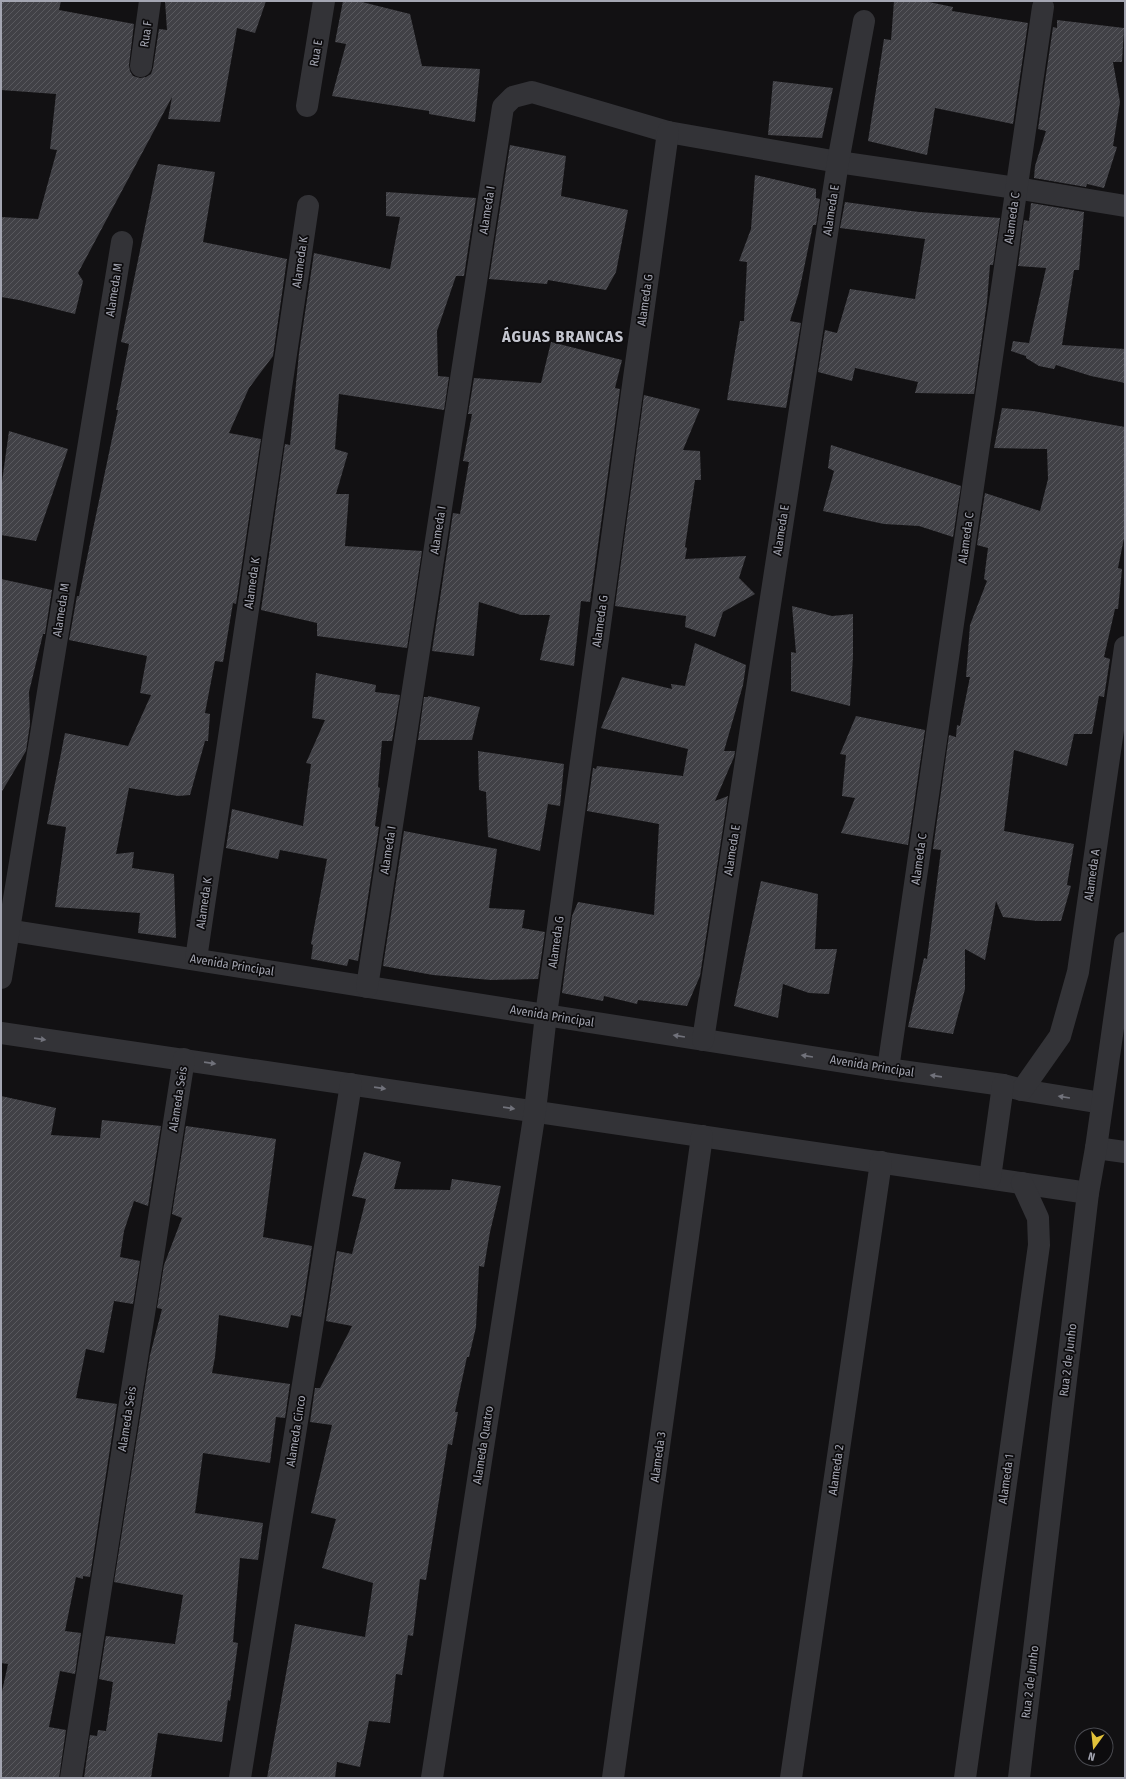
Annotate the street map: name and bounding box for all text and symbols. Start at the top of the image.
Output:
street label: Rua F [137,19,155,48]
street label: Rua E [307,38,325,68]
street label: Alameda E [820,183,842,236]
street label: Alameda I [476,185,498,235]
street label: Alameda C [1001,191,1023,245]
street label: Alameda K [289,235,311,289]
street label: Alameda M [103,262,125,318]
street label: Alameda G [634,273,656,327]
district label: ÁGUAS BRANCAS [501,326,624,346]
street label: Alameda E [770,503,792,556]
street label: Alameda I [427,505,449,555]
street label: Alameda C [955,511,977,565]
street label: Alameda K [241,556,263,610]
street label: Alameda M [50,582,72,638]
street label: Alameda G [589,594,611,648]
street label: Alameda E [721,823,743,876]
street label: Alameda I [377,825,399,875]
street label: Alameda C [908,832,930,886]
street label: Alameda A [1081,848,1103,902]
street label: Alameda K [193,876,215,930]
street label: Alameda G [545,915,567,969]
street label: Avenida Principal [189,951,275,979]
street label: Avenida Principal [509,1002,595,1030]
one-way arrow [673,1033,685,1039]
one-way arrow [34,1036,46,1042]
street label: Avenida Principal [829,1052,915,1080]
one-way arrow [801,1053,813,1059]
one-way arrow [204,1060,216,1066]
street label: Alameda Seis [166,1065,190,1133]
one-way arrow [930,1073,942,1079]
one-way arrow [374,1085,386,1091]
one-way arrow [1058,1094,1070,1100]
one-way arrow [502,1105,515,1111]
street label: Rua 2 de Junho [1057,1323,1079,1397]
street label: Alameda Seis [115,1385,139,1453]
street label: Alameda Cinco [283,1394,309,1468]
street label: Alameda Quatro [470,1405,496,1485]
street label: Alameda 3 [648,1431,668,1483]
street label: Alameda 2 [826,1444,846,1496]
street label: Alameda 1 [996,1453,1016,1505]
street label: Rua 2 de Junho [1019,1645,1041,1719]
north arrow [1074,1727,1114,1767]
text: N [1087,1749,1096,1763]

